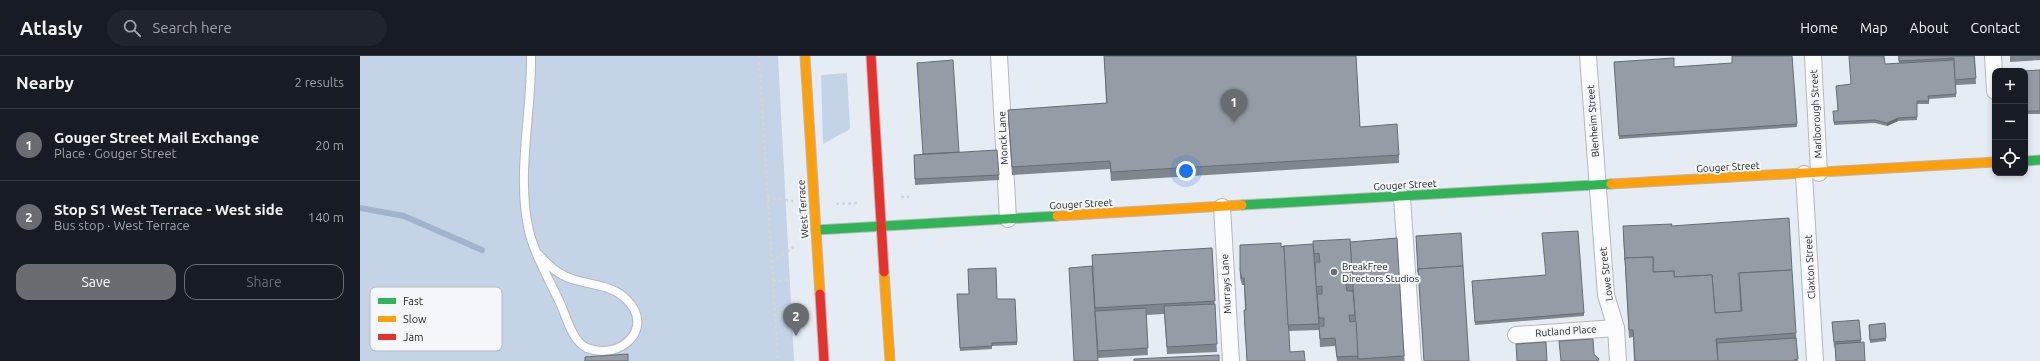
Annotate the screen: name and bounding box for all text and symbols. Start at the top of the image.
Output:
search box [107,10,387,46]
text: Atlasly [20,17,83,39]
icon: search [121,17,143,39]
text: Search here [153,19,232,36]
text: Home [1800,20,1838,36]
text: Map [1860,20,1888,36]
text: About [1910,20,1949,36]
text: Contact [1971,20,2020,36]
map controls [1992,68,2028,176]
button: + [1992,68,2028,104]
street label: Marlborough Street [1808,69,1824,159]
text: Nearby [16,73,74,92]
text: 2 results [294,75,344,89]
street label: Blenheim Street [1585,84,1601,158]
pin: 1 [1221,89,1247,122]
button: − [1992,104,2028,140]
street label: Monck Lane [996,111,1010,165]
text: Gouger Street Mail Exchange [54,129,259,146]
text: 1 [25,138,33,152]
text: 20 m [315,138,344,152]
button: locate [1992,140,2028,176]
text: Place · Gouger Street [54,146,177,160]
street label: Gouger Street [1696,160,1760,174]
your location [1176,161,1196,181]
street label: Gouger Street [1373,178,1437,192]
street label: West Terrace [795,179,811,239]
street label: Gouger Street [1049,197,1113,211]
text: Stop S1 West Terrace - West side [54,201,283,218]
text: 2 [25,210,33,224]
text: 140 m [308,210,344,224]
text: Bus stop · West Terrace [54,218,190,232]
street label: Claxton Street [1803,234,1817,300]
street label: Lowe Street [1597,246,1615,302]
street label: Murrays Lane [1219,254,1233,314]
place label: BreakFree Directors Studios [1342,261,1419,284]
button: Save [16,264,176,300]
button: Share [184,264,344,300]
marker: BreakFree Directors Studios [1329,267,1339,277]
legend [370,287,502,351]
text: Fast [403,295,424,307]
pin: 2 [783,303,809,336]
text: Slow [403,313,427,325]
street label: Rutland Place [1535,323,1597,339]
text: Jam [403,331,424,343]

